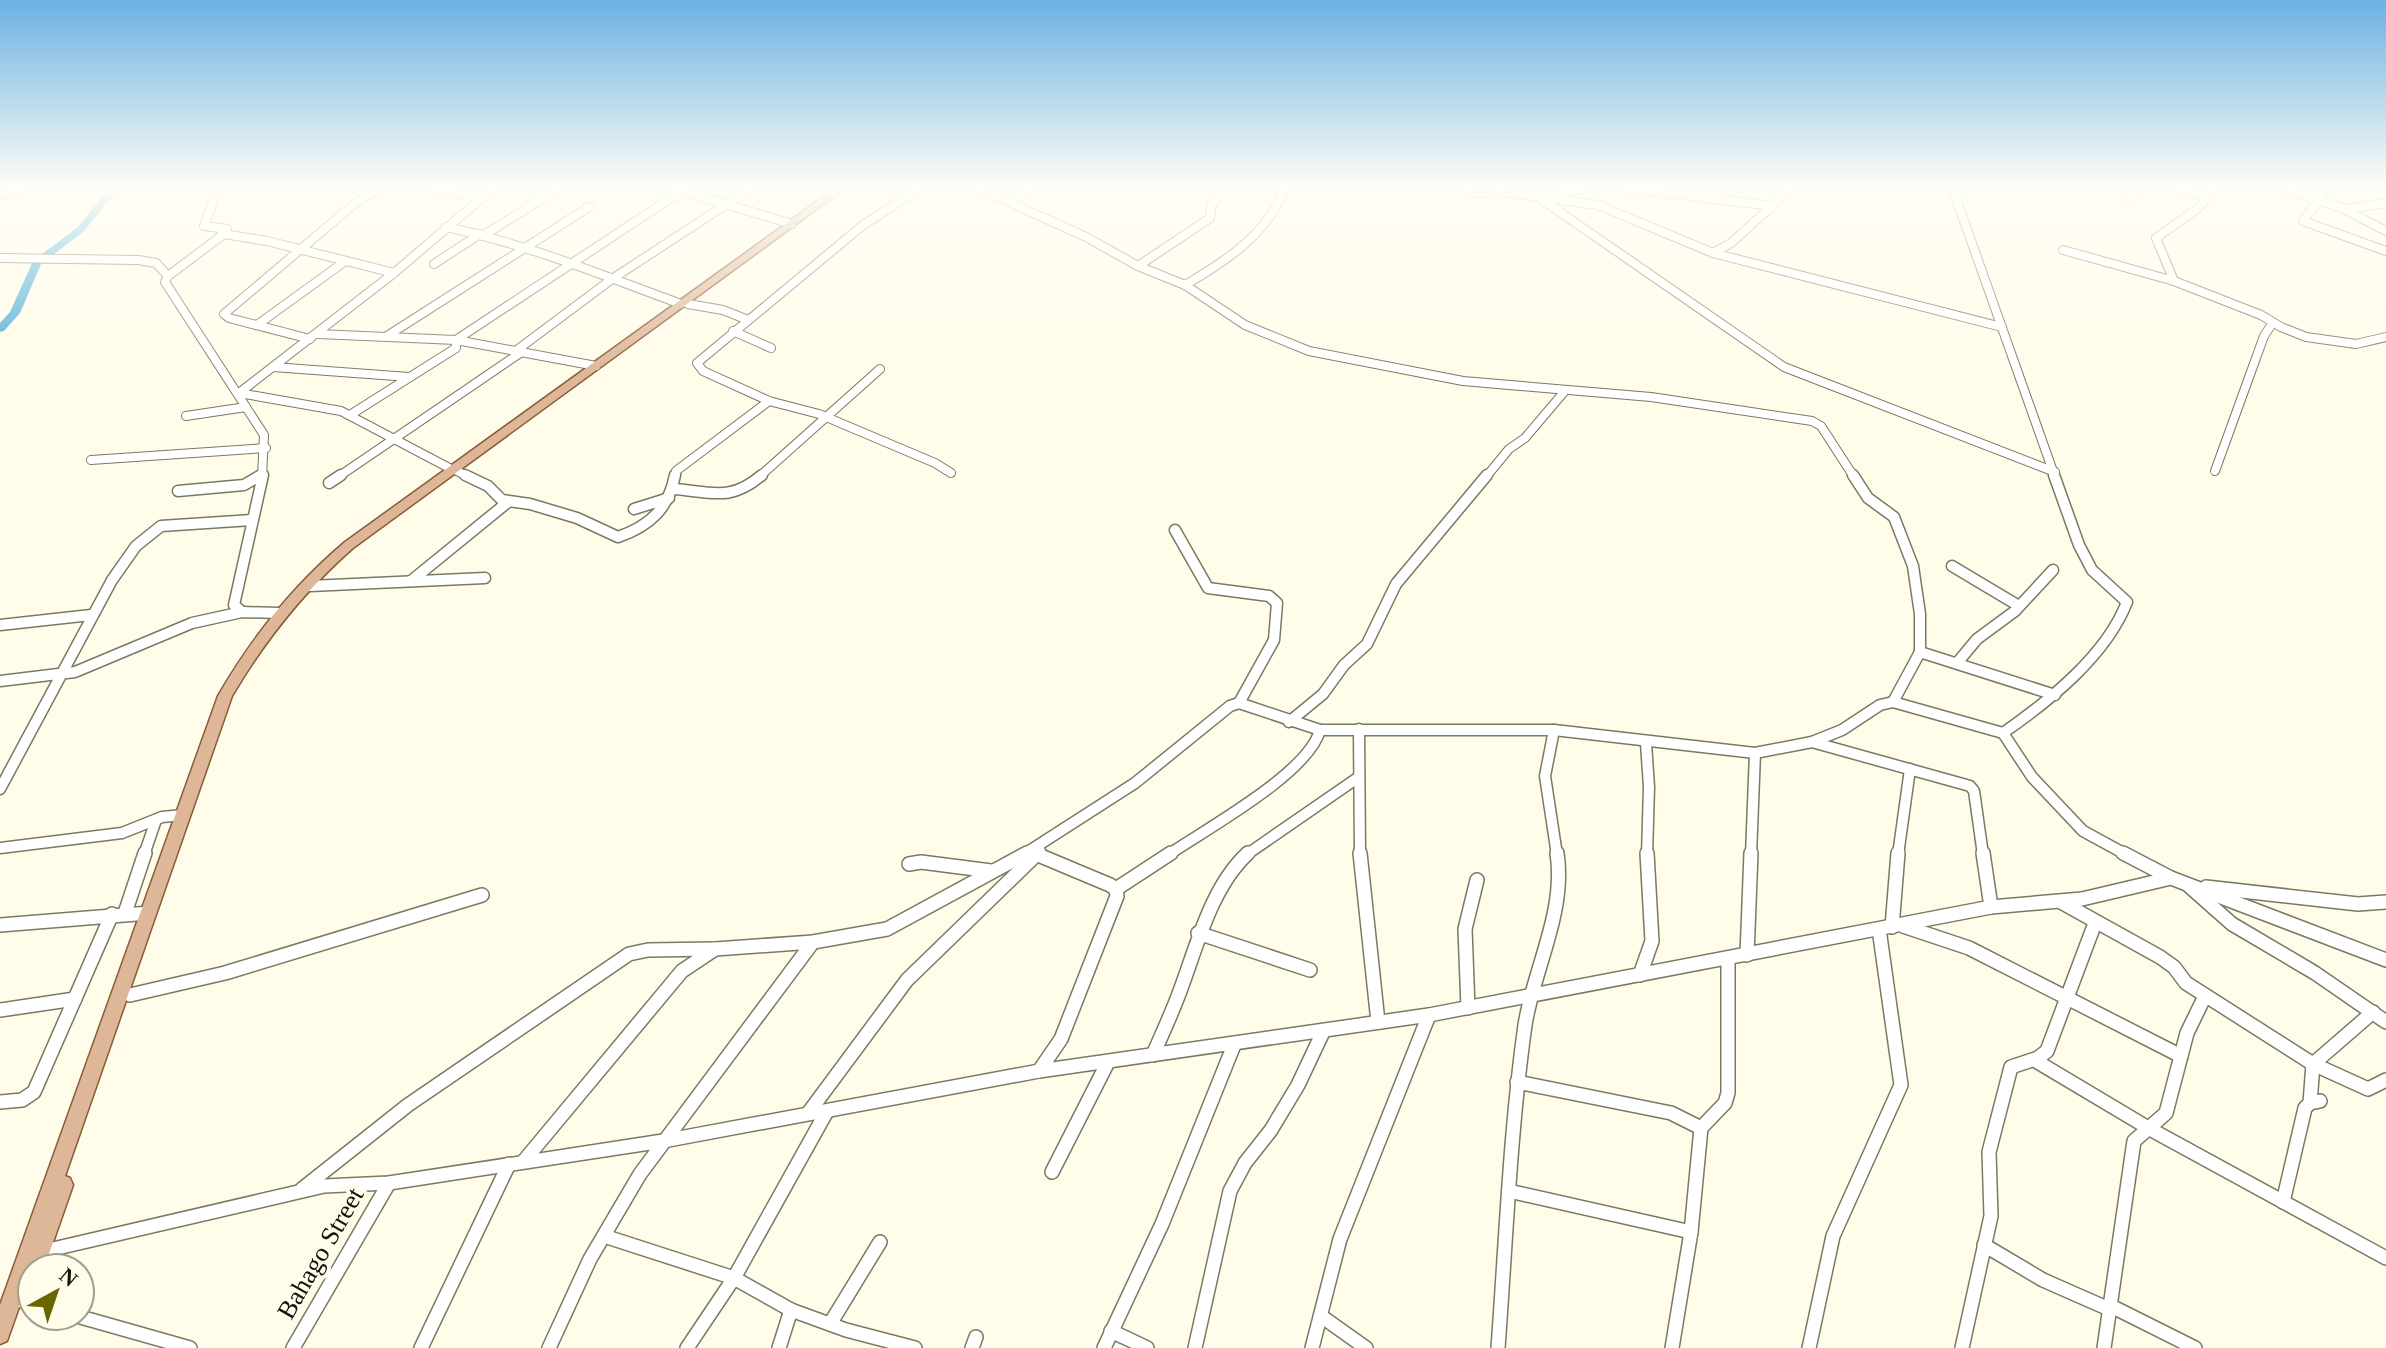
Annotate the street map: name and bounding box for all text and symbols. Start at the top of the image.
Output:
street label: Bahago Street [271,1182,370,1324]
north arrow [16,1252,96,1332]
text: N [54,1262,83,1292]

